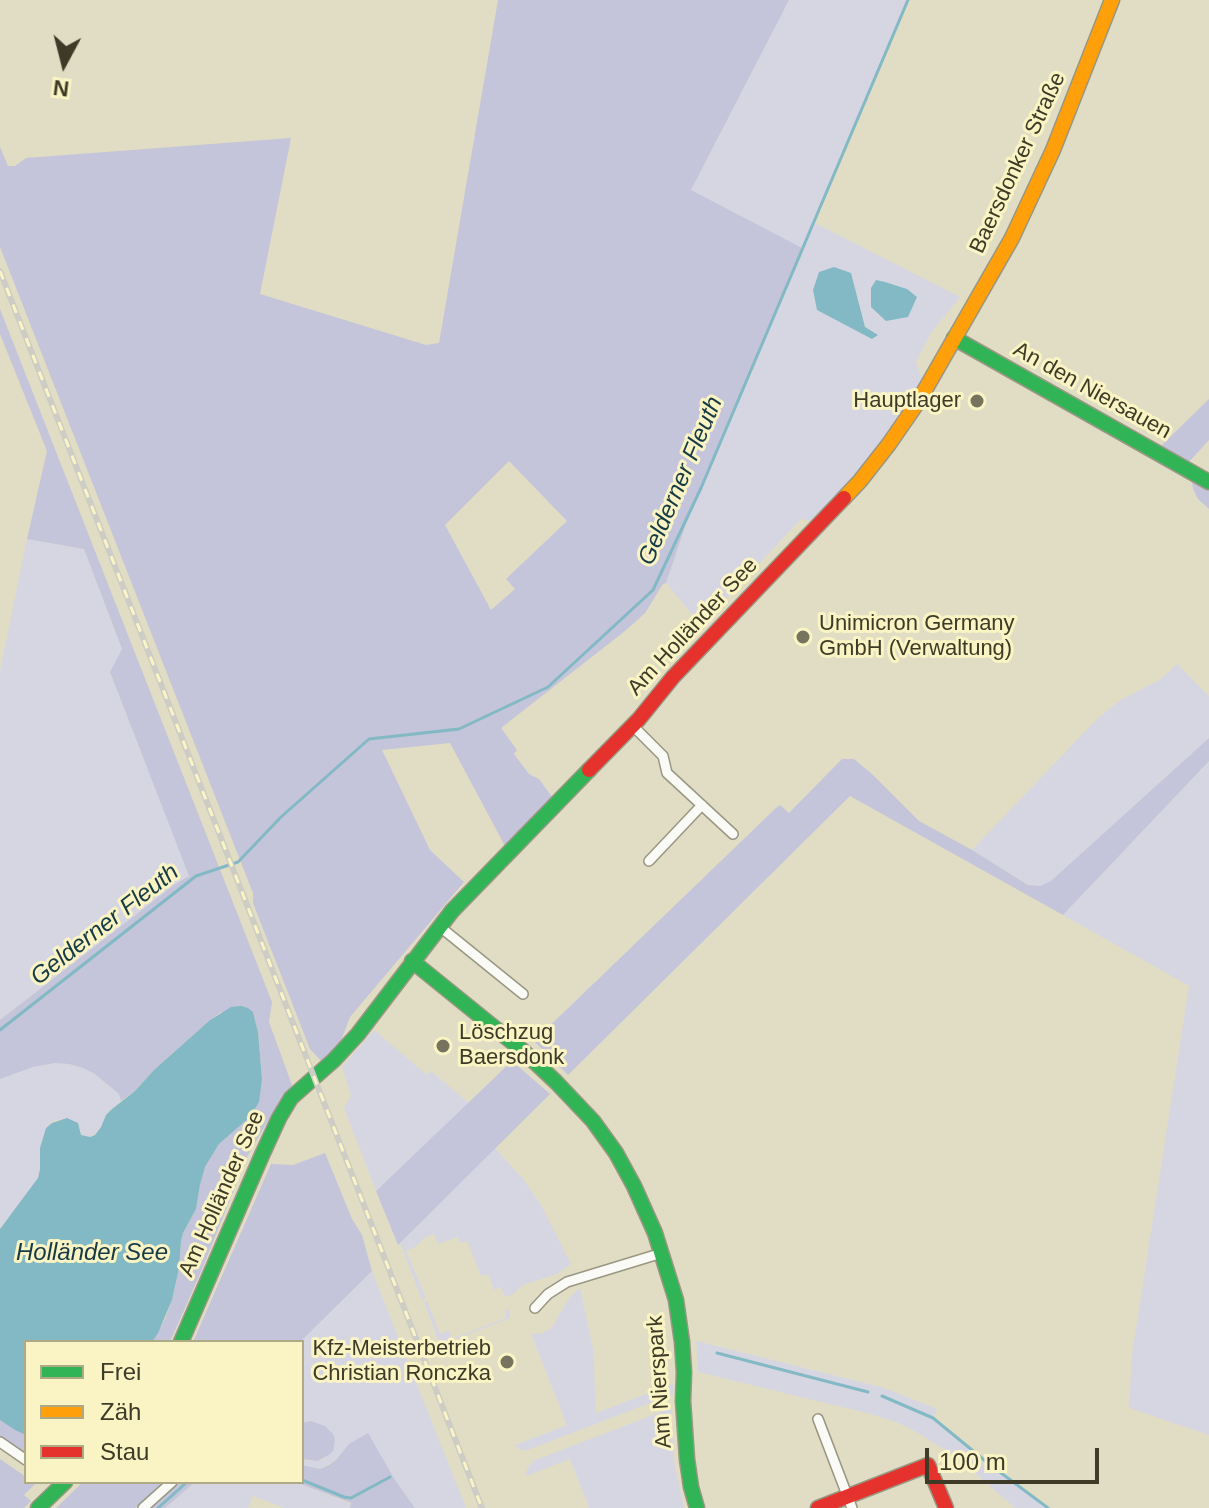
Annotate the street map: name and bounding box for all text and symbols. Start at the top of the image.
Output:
north arrow [24,24,104,104]
street label: Baersdonker Straße [964,68,1072,258]
text: N [52,75,70,102]
street label: An den Niersauen [1009,337,1175,445]
place label: Hauptlager [853,388,961,414]
water label: Gelderner Fleuth [633,392,729,570]
marker: Hauptlager [968,392,986,410]
street label: Am Holländer See [622,553,764,701]
place label: Unimicron Germany GmbH (Verwaltung) [819,611,1015,662]
marker: Unimicron Germany GmbH (Verwaltung) [794,628,812,646]
water label: Gelderner Fleuth [25,858,185,992]
place label: Löschzug Baersdonk [459,1020,564,1072]
marker: Löschzug Baersdonk [434,1037,452,1055]
street label: Am Holländer See [174,1107,270,1281]
water label: Holländer See [16,1239,168,1267]
street label: Am Nierspark [642,1315,678,1449]
place label: Kfz-Meisterbetrieb Christian Ronczka [312,1336,491,1388]
legend [24,1340,304,1484]
marker: Kfz-Meisterbetrieb Christian Ronczka [498,1353,516,1371]
text: Frei [100,1358,141,1385]
text: Zäh [100,1398,141,1425]
scale bar [929,1432,1103,1482]
text: Stau [100,1438,149,1465]
text: 100 m [939,1448,1006,1475]

